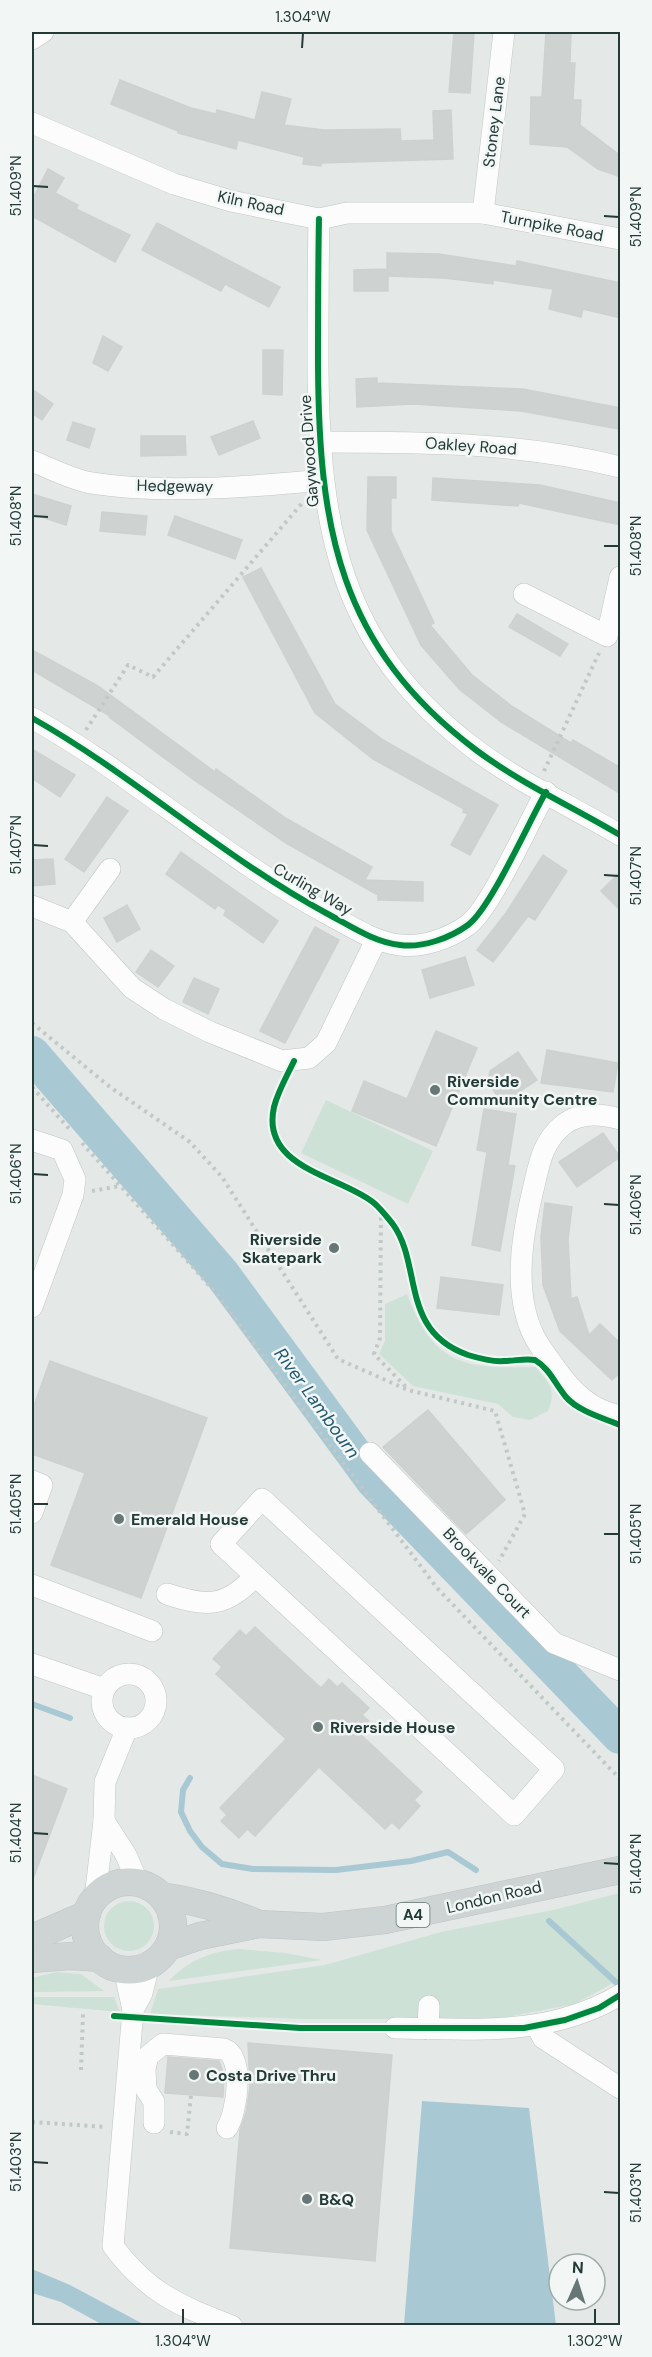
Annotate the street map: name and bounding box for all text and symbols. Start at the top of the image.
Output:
text: 1.304°W [275,7,331,27]
street label: Stoney Lane [478,75,510,169]
text: 51.409°N [6,155,26,217]
street label: Kiln Road [216,186,286,220]
text: 51.409°N [626,186,646,248]
street label: Turnpike Road [499,206,605,246]
street label: Gaywood Drive [295,394,323,508]
street label: Oakley Road [424,432,518,460]
street label: Hedgeway [136,475,214,497]
text: 51.408°N [6,486,26,546]
text: 51.408°N [626,516,646,576]
text: 51.407°N [6,815,26,875]
text: 51.407°N [626,846,646,906]
street label: Curling Way [269,858,357,920]
place label: Riverside Community Centre [447,1071,597,1110]
marker: Riverside Community Centre [428,1083,442,1097]
text: 51.406°N [6,1143,26,1205]
text: 51.406°N [626,1174,646,1236]
place label: Riverside Skatepark [242,1229,323,1268]
marker: Riverside Skatepark [327,1241,341,1255]
water label: River Lambourn [269,1343,365,1463]
text: 51.405°N [6,1474,26,1534]
text: 51.405°N [626,1504,646,1564]
place label: Emerald House [131,1509,249,1530]
marker: Emerald House [112,1512,126,1526]
street label: Brookvale Court [438,1523,536,1623]
place label: Riverside House [330,1717,455,1738]
marker: Riverside House [311,1720,325,1734]
text: 51.404°N [6,1803,26,1863]
text: 51.404°N [626,1834,646,1894]
street label: London Road [444,1876,544,1918]
road number: A4 [396,1903,430,1927]
place label: Costa Drive Thru [206,2065,336,2086]
marker: Costa Drive Thru [187,2068,201,2082]
text: 51.403°N [6,2132,26,2192]
text: 51.403°N [626,2163,646,2223]
place label: B&Q [319,2189,354,2210]
marker: B&Q [300,2192,314,2206]
north arrow [547,2252,607,2312]
text: N [571,2257,584,2278]
text: 1.304°W [155,2331,211,2351]
text: 1.302°W [568,2331,623,2351]

